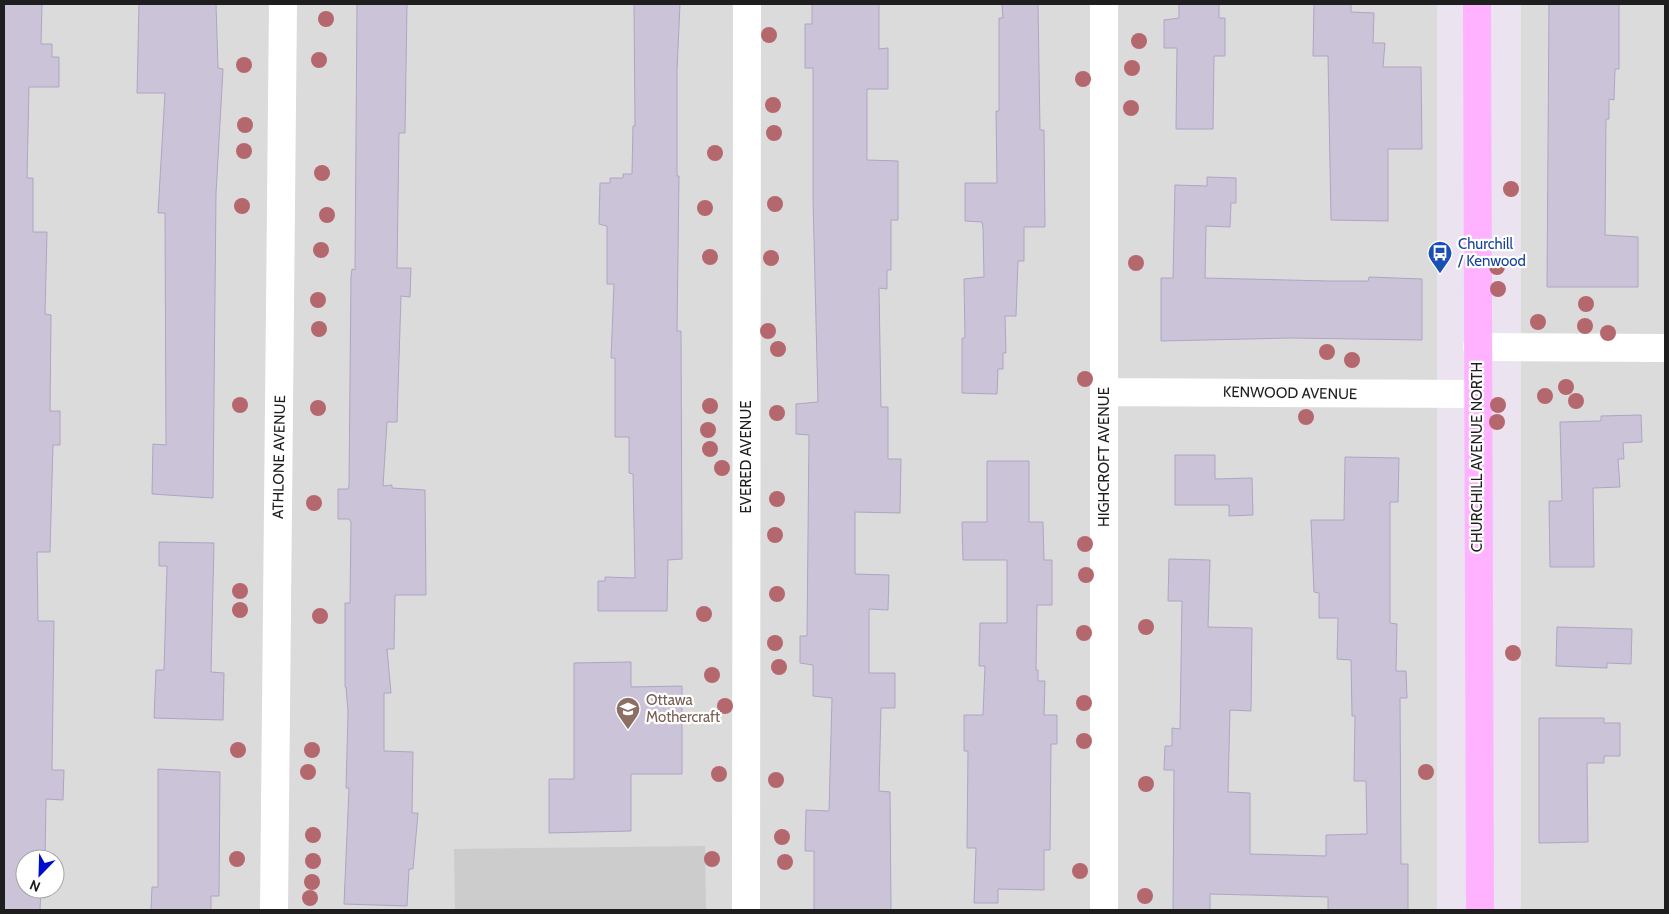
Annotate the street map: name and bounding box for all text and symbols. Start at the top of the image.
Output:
place label: Churchill / Kenwood [1457,235,1526,270]
bus stop icon: Churchill / Kenwood [1427,240,1453,274]
street label: CHURCHILL AVENUE NORTH [1468,362,1486,552]
street label: KENWOOD AVENUE [1223,383,1357,403]
street label: HIGHCROFT AVENUE [1095,387,1113,527]
street label: ATHLONE AVENUE [269,395,289,519]
street label: EVERED AVENUE [737,400,755,514]
place label: Ottawa Mothercraft [646,691,720,726]
school or university icon: Ottawa Mothercraft [615,696,641,730]
north arrow [15,849,65,899]
text: N [27,876,43,896]

